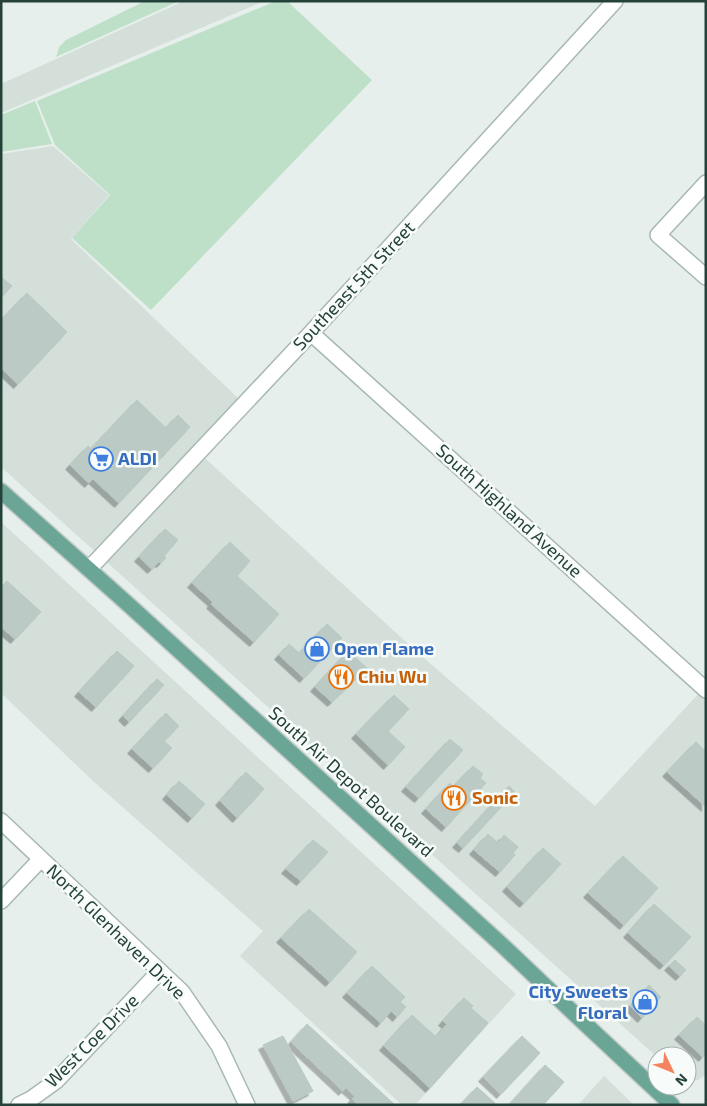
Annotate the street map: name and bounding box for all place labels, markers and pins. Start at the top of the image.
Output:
supermarket icon: ALDI [88,446,114,472]
place label: ALDI [118,447,157,469]
shop icon: Open Flame [304,636,330,662]
place label: Open Flame [334,637,434,659]
restaurant icon: Chiu Wu [328,664,354,690]
place label: Chiu Wu [358,665,427,687]
restaurant icon: Sonic [441,785,467,811]
place label: Sonic [472,786,518,808]
place label: City Sweets Floral [528,980,628,1023]
shop icon: City Sweets Floral [632,989,658,1015]

